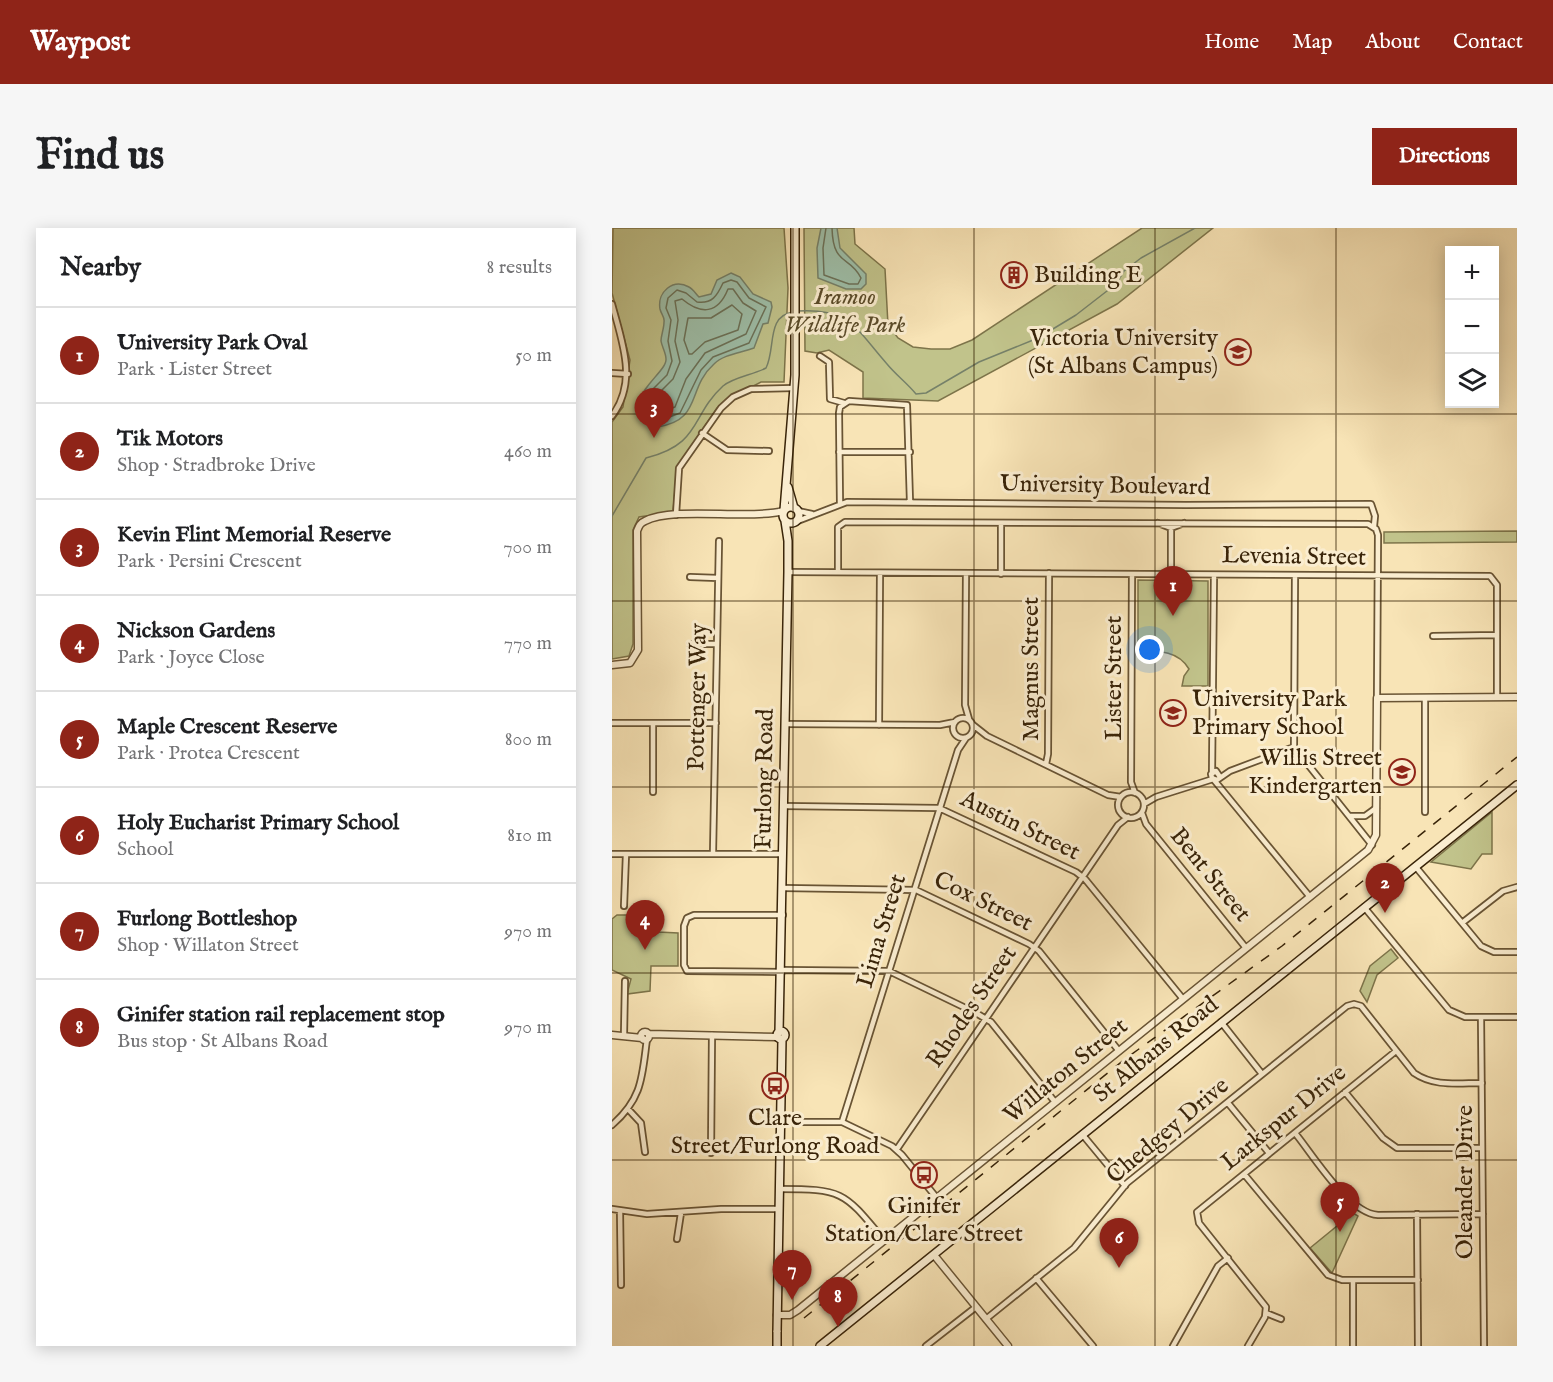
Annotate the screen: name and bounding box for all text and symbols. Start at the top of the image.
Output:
text: Waypost [30,25,130,60]
text: Home [1204,29,1259,56]
text: Map [1292,29,1332,56]
text: About [1365,29,1420,56]
text: Contact [1453,29,1523,56]
button: Directions [1372,128,1517,185]
text: Find us [36,130,164,183]
map controls [1445,246,1499,408]
button: + [1445,246,1499,300]
text: Nearby [60,251,141,284]
text: 8 results [486,255,552,280]
building icon: Building E [999,260,1029,290]
place label: Building E [1034,260,1142,291]
park label: Iramoo Wildlife Park [785,282,906,341]
button: − [1445,300,1499,354]
place label: Victoria University (St Albans Campus) [1028,323,1218,382]
text: University Park Oval [117,329,307,357]
school or university icon: Victoria University (St Albans Campus) [1223,337,1253,367]
text: 1 [76,343,83,368]
text: 50 m [515,343,552,368]
button: layers [1445,354,1499,408]
text: Park · Lister Street [117,357,272,382]
pin: 3 [634,388,674,438]
text: Tik Motors [117,425,223,453]
text: 2 [75,439,84,464]
text: 460 m [504,439,552,464]
text: Shop · Stradbroke Drive [117,453,316,478]
street label: University Boulevard [1000,469,1211,503]
text: Kevin Flint Memorial Reserve [117,521,391,549]
text: 3 [76,535,83,560]
text: 700 m [503,535,552,560]
street label: Levenia Street [1222,540,1366,574]
text: Park · Persini Crescent [117,549,302,574]
pin: 1 [1154,566,1192,616]
street label: Magnus Street [1016,597,1047,741]
street label: Lister Street [1099,616,1130,740]
text: Nickson Gardens [117,617,275,645]
street label: Pottenger Way [681,623,715,771]
text: 4 [75,631,84,656]
text: 770 m [504,631,552,656]
your location [1135,635,1164,664]
text: Park · Joyce Close [117,645,265,670]
place label: University Park Primary School [1192,684,1347,743]
school or university icon: University Park Primary School [1158,698,1188,728]
street label: Furlong Road [748,708,782,850]
text: Maple Crescent Reserve [117,713,337,741]
text: 5 [76,727,83,752]
text: 800 m [505,727,552,752]
text: Park · Protea Crescent [117,741,300,766]
place label: Willis Street Kindergarten [1249,743,1382,802]
school or university icon: Willis Street Kindergarten [1387,757,1417,787]
street label: Austin Street [954,783,1085,868]
text: Holy Eucharist Primary School [117,809,399,837]
street label: Bent Street [1162,821,1258,929]
text: 6 [75,823,84,848]
text: 810 m [507,823,552,848]
text: School [117,837,173,862]
pin: 2 [1366,864,1404,913]
street label: Cox Street [928,865,1038,939]
street label: Lima Street [850,870,914,992]
pin: 4 [626,900,664,950]
text: Furlong Bottleshop [117,905,297,933]
text: 7 [75,919,84,944]
text: 970 m [504,919,552,944]
text: Shop · Willaton Street [117,933,299,958]
street label: Rhodes Street [920,940,1024,1074]
street label: St Albans Road [1087,990,1225,1110]
text: Ginifer station rail replacement stop [117,1001,445,1029]
street label: Willaton Street [997,1011,1135,1131]
text: 8 [76,1015,83,1040]
text: 970 m [504,1015,552,1040]
text: Bus stop · St Albans Road [117,1029,328,1054]
street label: Larkspur Drive [1215,1058,1353,1178]
bus stop icon: Clare Street/Furlong Road [760,1071,790,1101]
street label: Chedgey Drive [1100,1071,1236,1191]
place label: Clare Street/Furlong Road [671,1103,880,1162]
street label: Oleander Drive [1450,1105,1481,1259]
bus stop icon: Ginifer Station/Clare Street [909,1160,939,1190]
pin: 5 [1320,1182,1360,1232]
place label: Ginifer Station/Clare Street [825,1191,1023,1250]
pin: 6 [1100,1218,1138,1268]
pin: 7 [772,1250,812,1300]
pin: 8 [818,1278,858,1327]

